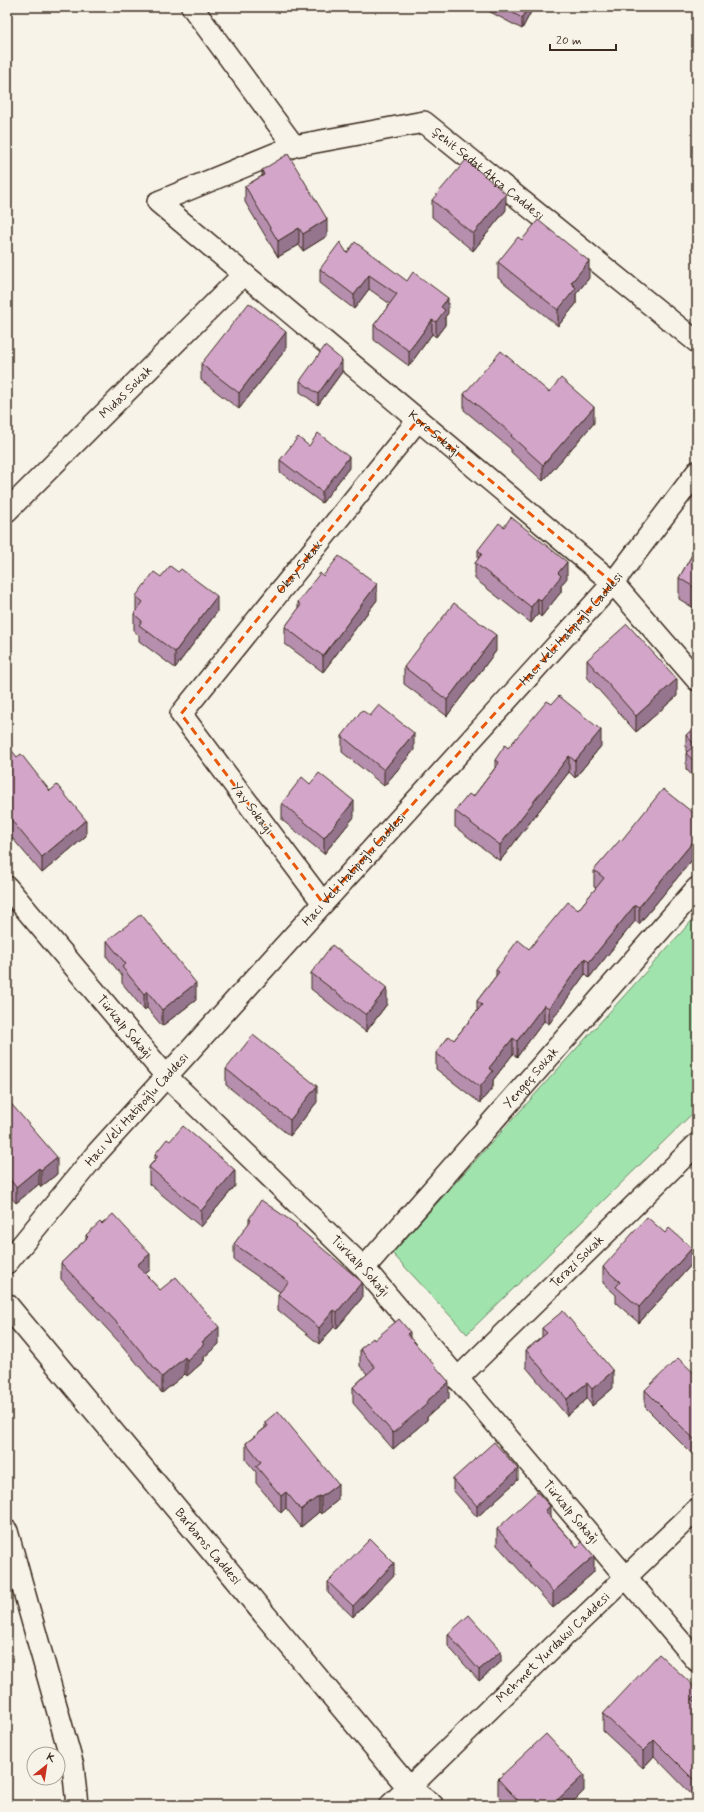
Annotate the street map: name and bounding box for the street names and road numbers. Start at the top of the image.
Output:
street label: Şehit Sedat Akça Caddesi [429,123,548,224]
street label: Midas Sokak [96,362,156,422]
street label: Kore Sokağı [405,407,465,461]
street label: Okay Sokak [272,536,327,598]
street label: Hacı Veli Hatipoğlu Caddesi [516,569,627,689]
street label: Yay Sokağı [227,779,277,839]
street label: Hacı Veli Hatipoğlu Caddesi [298,809,410,929]
street label: Türkalp Sokağı [93,991,157,1063]
street label: Yengeç Sokak [499,1043,563,1112]
street label: Hacı Veli Hatipoğlu Caddesi [81,1049,192,1170]
street label: Terazi Sokak [546,1231,608,1292]
street label: Türkalp Sokağı [327,1232,394,1301]
street label: Türkalp Sokağı [539,1477,603,1548]
street label: Barbaros Caddesi [171,1504,245,1588]
street label: Mehmet Yurdakul Caddesi [492,1588,614,1707]

